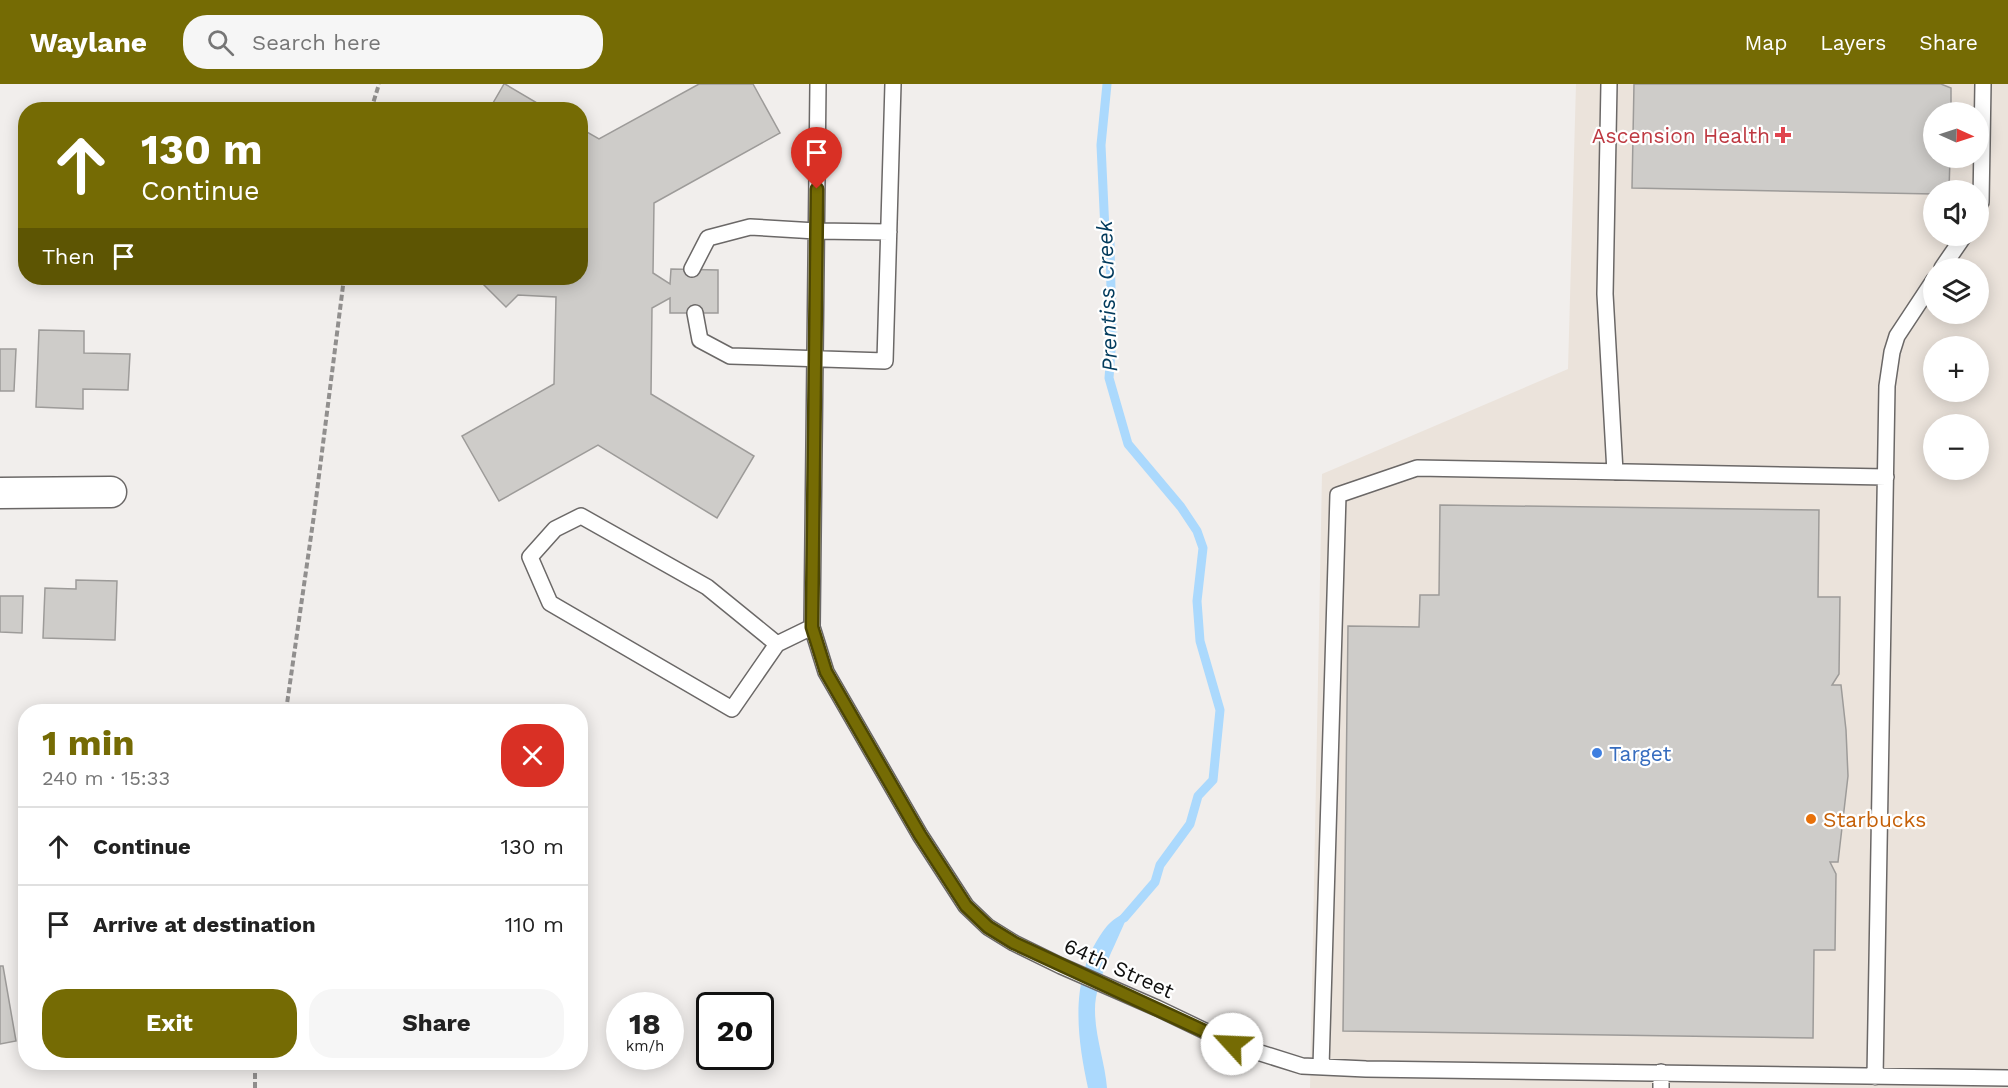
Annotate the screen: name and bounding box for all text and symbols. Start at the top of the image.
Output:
search box [183,15,603,69]
text: Waylane [30,26,147,59]
icon: search [204,26,237,59]
text: Search here [252,30,381,55]
text: Map [1744,30,1787,55]
text: Layers [1820,30,1886,55]
text: Share [1919,30,1978,55]
north arrow [1923,102,1989,168]
map controls [1923,102,1989,480]
place label: Ascension Health [1592,123,1770,148]
text: 130 m [141,125,263,174]
icon: ahead [42,126,120,204]
marker: Ascension Health [1774,126,1792,144]
pin [791,127,842,189]
icon: arrive [800,136,833,169]
text: Continue [141,175,260,207]
button: sound [1923,180,1989,246]
water label: Prentiss Creek [1092,219,1122,372]
icon: arrive [107,240,140,273]
text: Then [42,244,95,269]
button: layers [1923,258,1989,324]
button: + [1923,336,1989,402]
button: − [1923,414,1989,480]
text: 1 min [42,722,134,764]
button: close [501,724,564,787]
place label: Target [1609,741,1671,766]
marker: Target [1590,746,1604,760]
text: 240 m · 15:33 [42,766,170,790]
place label: Starbucks [1823,807,1926,832]
marker: Starbucks [1804,812,1818,826]
icon: ahead [42,830,75,863]
text: Continue [93,834,191,859]
text: 130 m [500,834,564,859]
icon: arrive [42,908,75,941]
text: Arrive at destination [93,912,316,937]
text: 110 m [505,912,564,937]
street label: 64th Street [1060,933,1178,1003]
button: Exit [42,989,297,1058]
button: Share [309,989,564,1058]
speed limit sign: 20 [696,992,774,1070]
text: 18 [629,1006,661,1041]
position arrow [1200,1012,1264,1076]
text: km/h [626,1037,664,1055]

